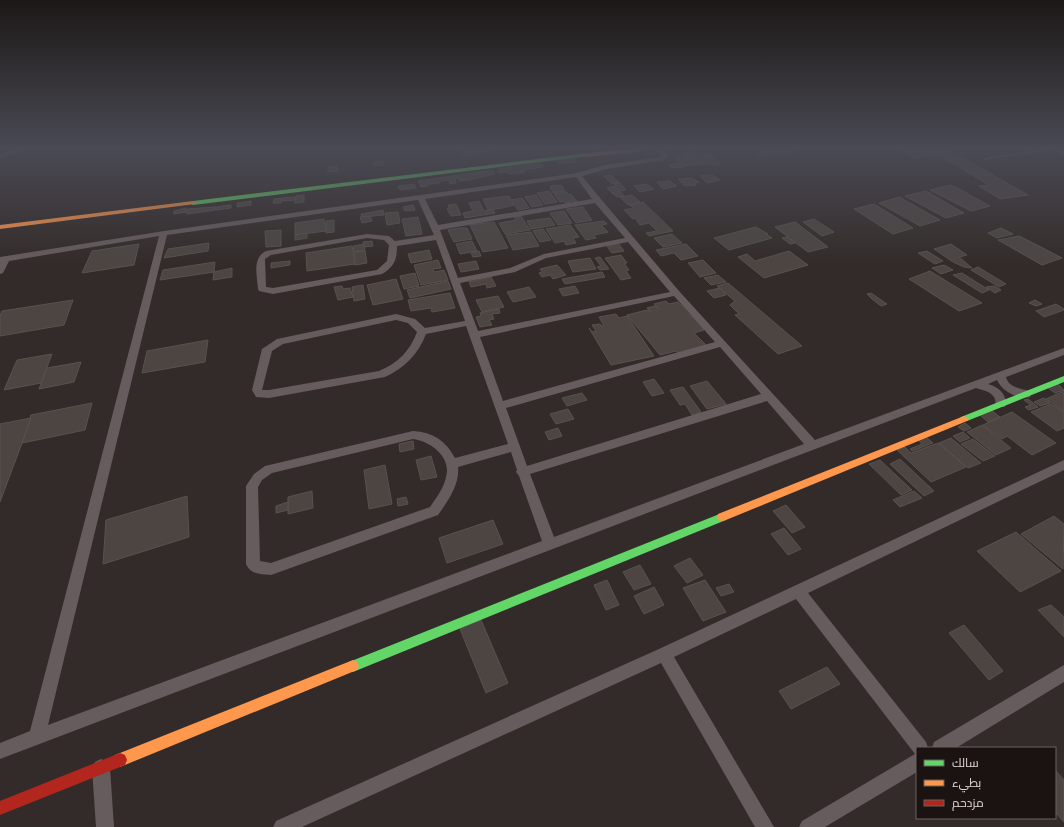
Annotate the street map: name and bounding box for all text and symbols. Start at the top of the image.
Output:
legend [916,747,1056,819]
text: سالك [952,756,979,770]
text: بطيء [952,776,981,793]
text: مزدحم [952,796,984,811]

